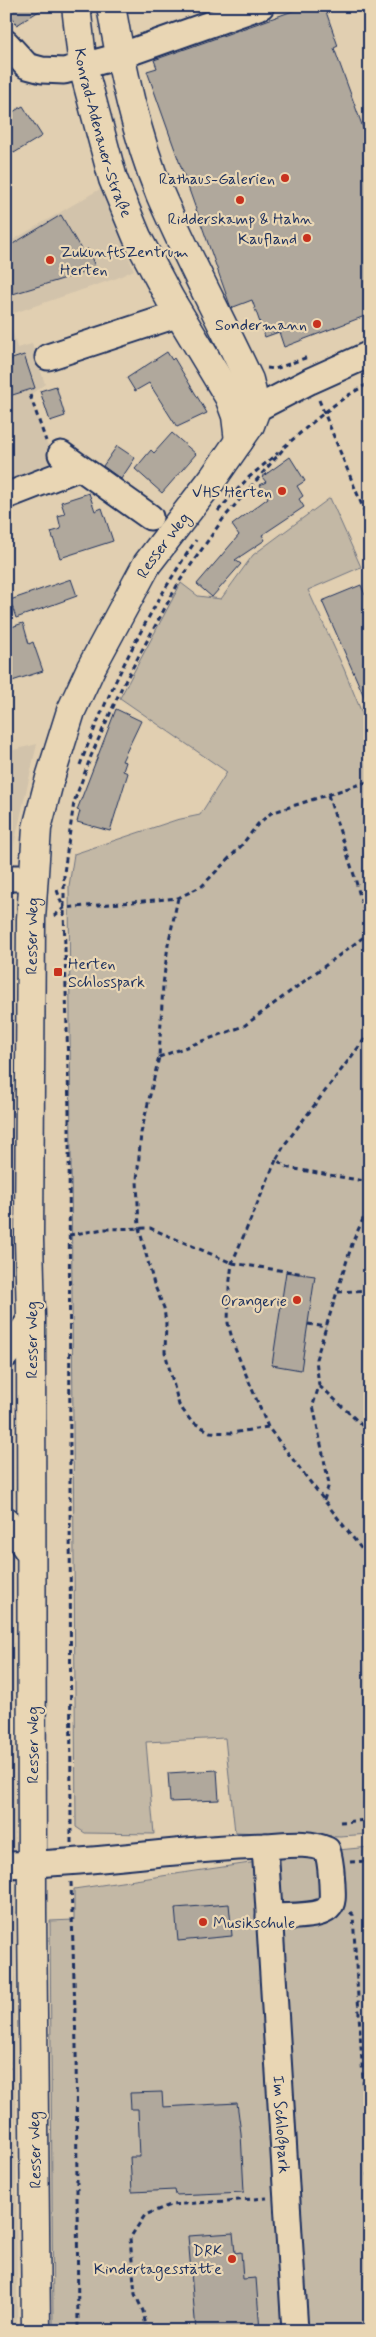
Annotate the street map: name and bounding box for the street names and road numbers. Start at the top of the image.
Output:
street label: Konrad-Adenauer-Straße [69,47,137,221]
street label: Resser Weg [132,509,196,582]
street label: Resser Weg [22,897,45,975]
street label: Resser Weg [22,1301,44,1379]
street label: Resser Weg [23,1706,45,1784]
street label: Im Schloßpark [267,2075,294,2174]
street label: Resser Weg [24,2111,48,2189]

